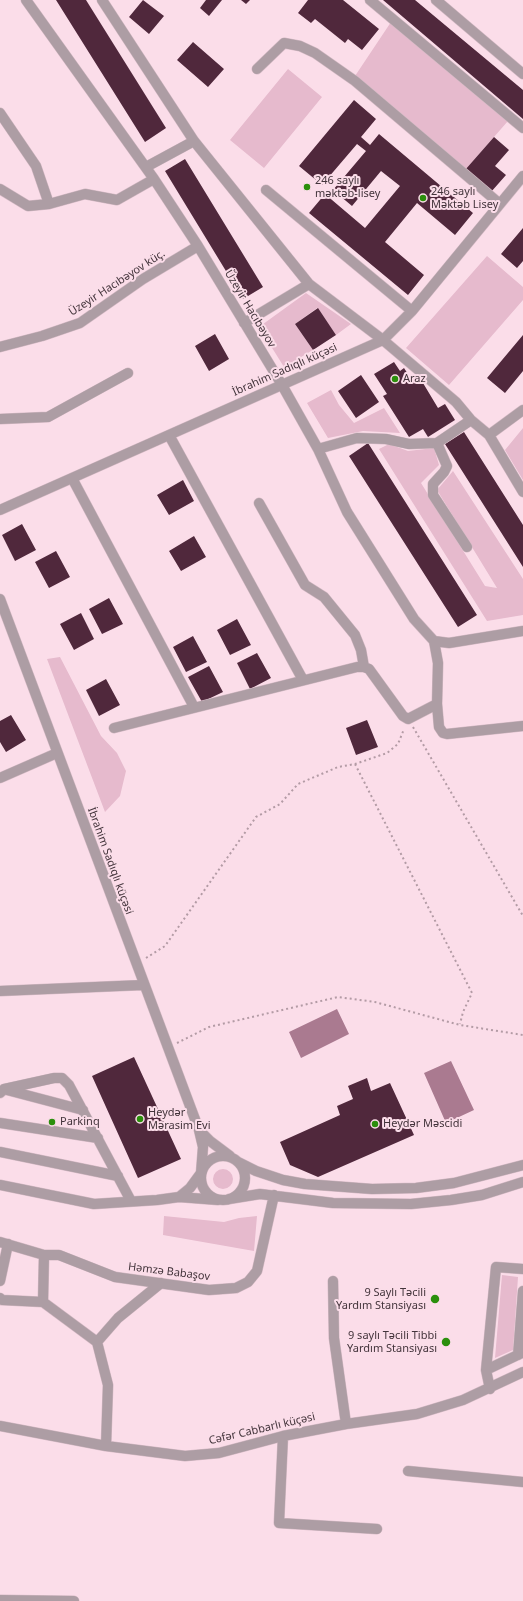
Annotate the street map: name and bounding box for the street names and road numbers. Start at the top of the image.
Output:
street label: Üzeyir Hacıbəyov küç. [67,247,167,319]
street label: Üzeyir Hacıbəyov [222,268,278,350]
street label: İbrahim Sadıqlı küçəsi [231,341,339,399]
street label: İbrahim Sadıqlı küçəsi [84,806,136,916]
street label: Həmzə Babaşov [127,1260,211,1284]
street label: Cəfər Cabbarlı küçəsi [208,1410,316,1448]

